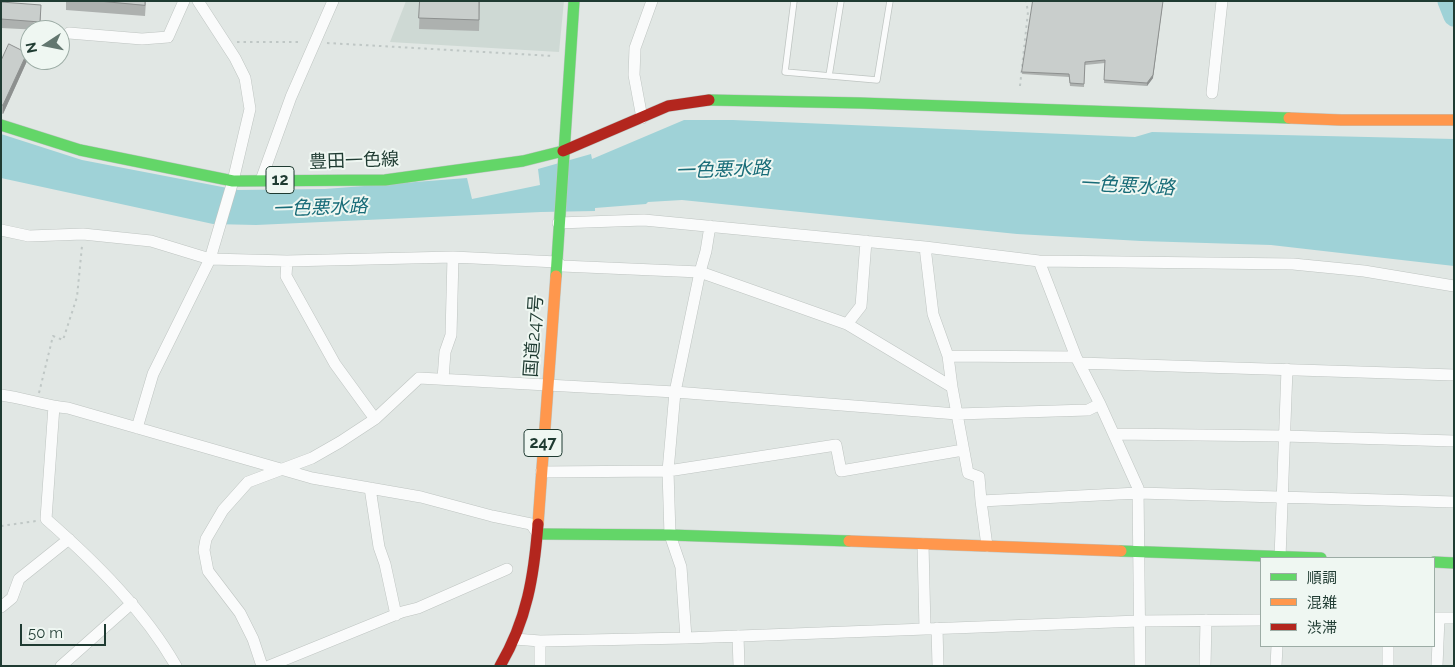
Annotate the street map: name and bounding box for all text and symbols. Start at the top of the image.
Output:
north arrow [20,20,70,70]
text: N [22,41,40,54]
street label: 豊田一色線 [309,149,399,173]
water label: 一色悪水路 [675,157,771,183]
road number: 12 [266,166,294,194]
water label: 一色悪水路 [1079,172,1175,200]
water label: 一色悪水路 [272,195,368,221]
street label: 国道247号 [520,294,548,378]
road number: 247 [524,429,562,456]
legend [1260,557,1435,647]
text: 順調 [1307,569,1337,587]
text: 混雑 [1307,594,1337,612]
scale bar [22,614,109,646]
text: 渋滞 [1307,619,1337,637]
text: 50 m [28,624,63,642]

